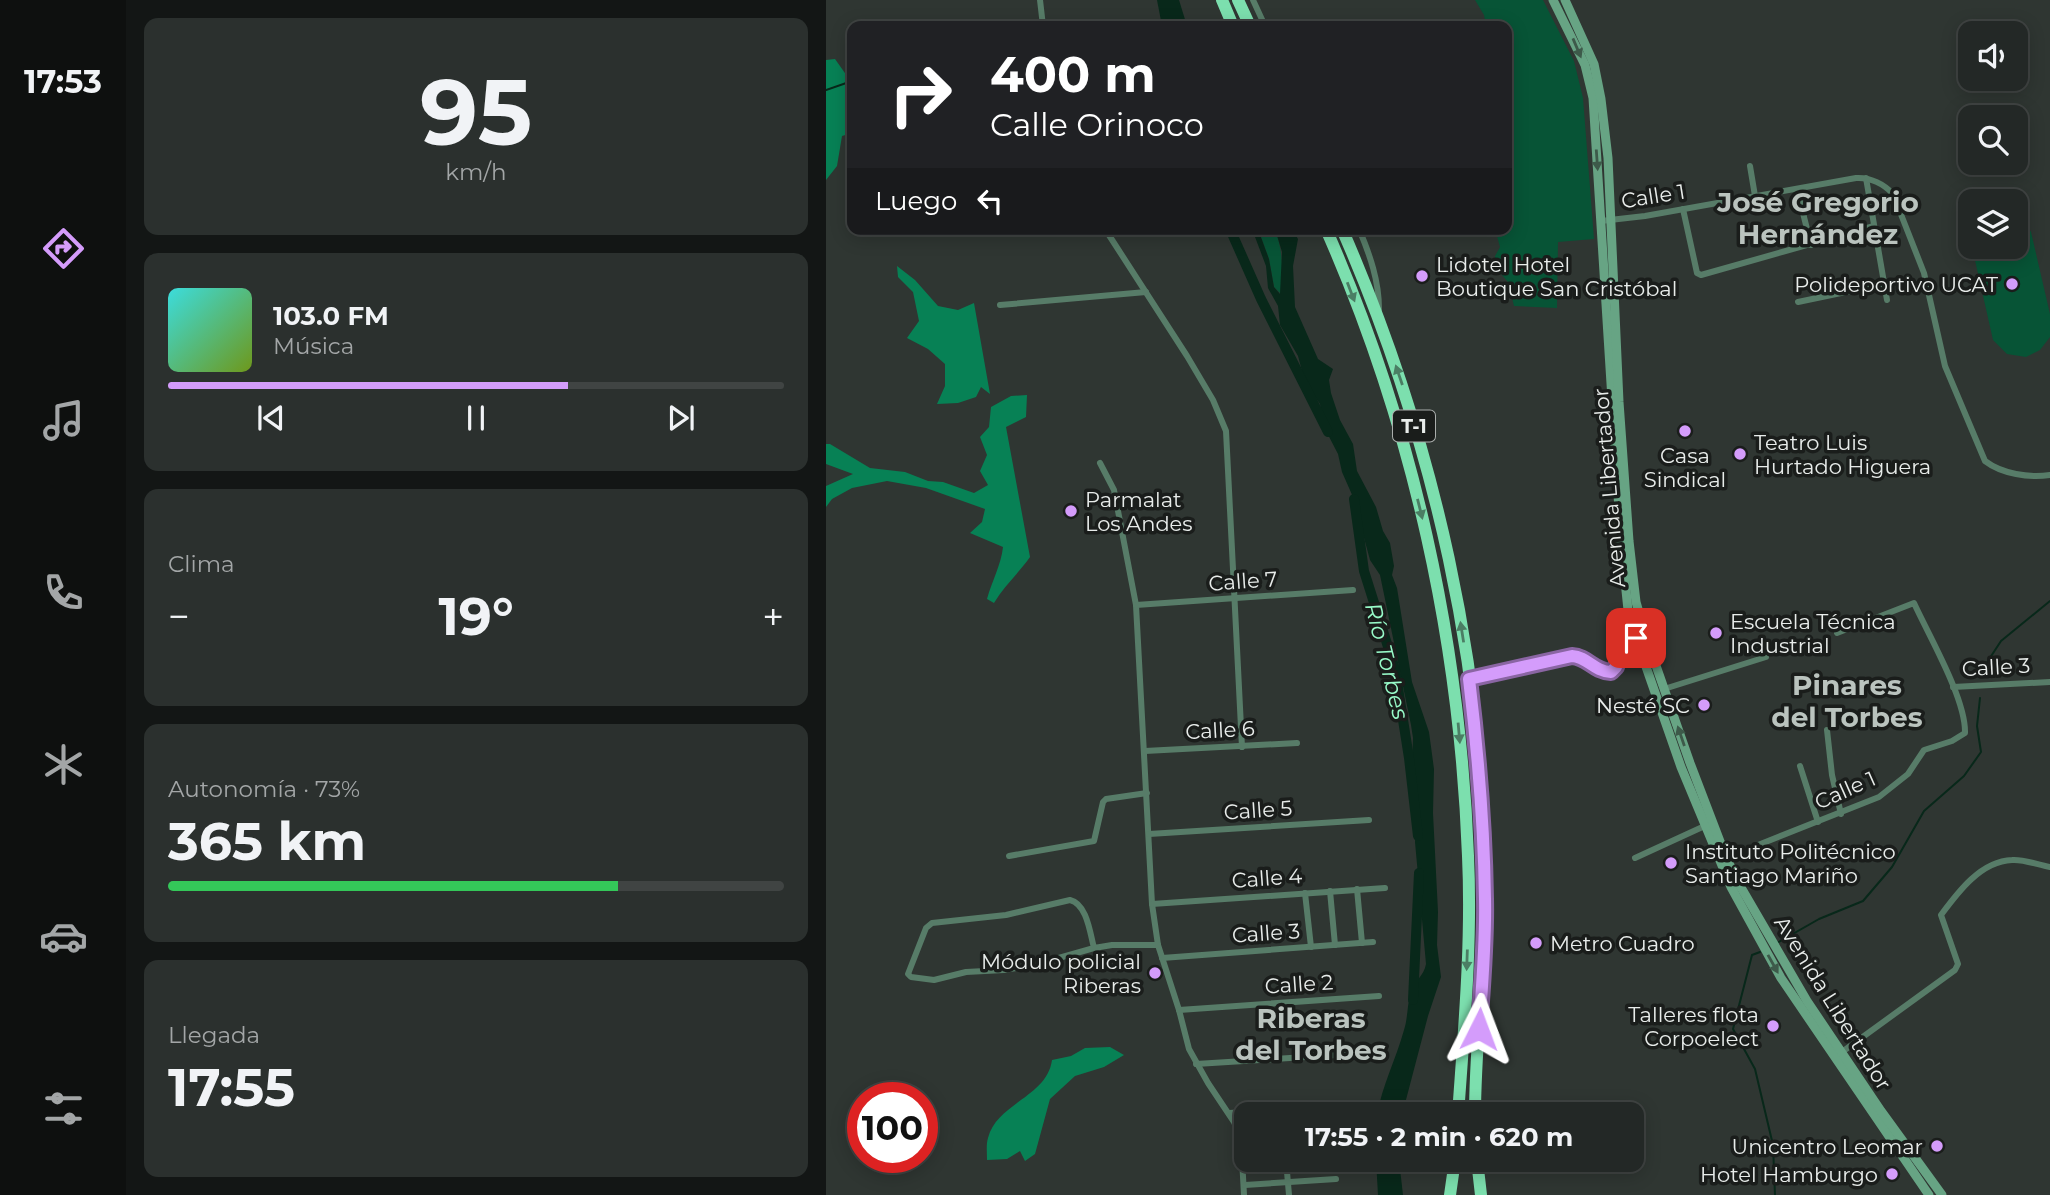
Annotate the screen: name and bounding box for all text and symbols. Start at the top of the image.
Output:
map controls [1958,21,2028,259]
button: sound [1958,21,2028,91]
one-way arrow [1572,37,1583,58]
text: 400 m [990,45,1156,104]
icon: right [875,49,966,140]
text: 95 [420,57,532,168]
text: 17:53 [24,62,102,101]
text: Calle Orinoco [990,105,1204,144]
button: search [1958,105,2028,175]
one-way arrow [1592,149,1603,171]
text: km/h [445,158,507,186]
street label: Calle 1 [1619,179,1687,213]
icon: left [971,182,1009,220]
text: Luego [875,185,957,217]
district label: José Gregorio Hernández [1716,185,1919,251]
button: layers [1958,189,2028,259]
icon: directions [39,224,88,273]
place label: Lidotel Hotel Boutique San Cristóbal [1436,252,1677,301]
marker: Lidotel Hotel Boutique San Cristóbal [1414,268,1430,284]
place label: Polideportivo UCAT [1794,272,1998,297]
marker: Polideportivo UCAT [2004,276,2020,292]
one-way arrow [1346,282,1357,303]
text: 103.0 FM [273,300,389,332]
text: Música [273,332,354,360]
one-way arrow [1393,365,1404,386]
street label: Avenida Libertador [1588,387,1630,589]
icon: music [39,396,88,445]
icon: previous [252,399,290,437]
icon: pause [457,399,495,437]
icon: next [662,399,700,437]
road number: T-1 [1393,410,1435,442]
marker: Casa Sindical [1677,423,1693,439]
place label: Teatro Luis Hurtado Higuera [1754,430,1931,479]
place label: Casa Sindical [1644,443,1726,492]
marker: Teatro Luis Hurtado Higuera [1732,446,1748,462]
place label: Parmalat Los Andes [1085,487,1193,536]
one-way arrow [1415,498,1426,520]
marker: Parmalat Los Andes [1063,503,1079,519]
text: Clima [168,550,235,578]
street label: Calle 7 [1208,566,1278,596]
icon: phone [39,568,88,617]
text: 19° [438,585,514,648]
text: − [168,593,190,640]
text: + [762,593,784,640]
water label: Río Torbes [1359,600,1415,722]
pin [1606,608,1666,668]
place label: Escuela Técnica Industrial [1730,609,1896,658]
icon: arrive [1617,619,1655,657]
one-way arrow [1456,621,1467,643]
marker: Escuela Técnica Industrial [1708,625,1724,641]
street label: Calle 3 [1961,653,2031,681]
district label: Pinares del Torbes [1771,668,1923,734]
place label: Nesté SC [1596,693,1690,718]
marker: Nesté SC [1696,697,1712,713]
street label: Calle 6 [1185,716,1256,744]
one-way arrow [1454,722,1465,744]
one-way arrow [1675,725,1686,746]
icon: climate [39,740,88,789]
street label: Calle 1 [1811,766,1879,814]
text: Autonomía · 73% [168,775,360,803]
street label: Calle 5 [1223,795,1293,825]
text: 365 km [168,810,366,873]
place label: Instituto Politécnico Santiago Mariño [1685,839,1896,888]
marker: Instituto Politécnico Santiago Mariño [1663,855,1679,871]
street label: Calle 4 [1231,863,1303,893]
street label: Avenida Libertador [1769,911,1897,1095]
icon: car [39,912,88,961]
street label: Calle 3 [1231,918,1301,948]
place label: Metro Cuadro [1550,931,1695,956]
marker: Metro Cuadro [1528,935,1544,951]
place label: Módulo policial Riberas [981,949,1141,998]
one-way arrow [1461,949,1472,971]
one-way arrow [1767,954,1779,974]
marker: Módulo policial Riberas [1147,965,1163,981]
street label: Calle 2 [1264,969,1334,999]
position arrow [1442,992,1516,1066]
district label: Riberas del Torbes [1235,1001,1387,1067]
place label: Talleres flota Corpoelect [1628,1002,1759,1051]
marker: Talleres flota Corpoelect [1765,1018,1781,1034]
text: Llegada [168,1021,260,1049]
text: 17:55 [168,1056,295,1119]
speed limit sign: 100 [847,1082,938,1173]
icon: filters [39,1084,88,1133]
text: 17:55 · 2 min · 620 m [1305,1121,1573,1153]
place label: Unicentro Leomar [1732,1134,1923,1159]
marker: Unicentro Leomar [1929,1138,1945,1154]
place label: Hotel Hamburgo [1700,1162,1878,1187]
marker: Hotel Hamburgo [1884,1166,1900,1182]

